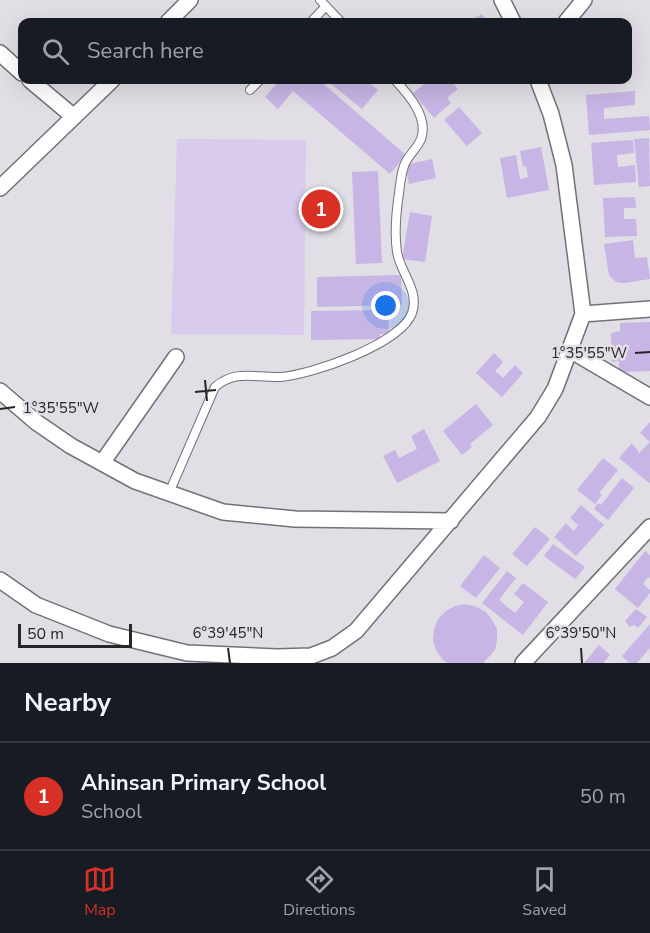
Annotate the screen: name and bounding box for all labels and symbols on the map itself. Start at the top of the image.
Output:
pin: 1 [302,186,340,232]
your location [371,291,400,320]
text: 1°35'55"W [551,343,628,363]
text: 1°35'55"W [23,398,100,418]
scale bar [18,621,132,648]
text: 6°39'45"N [193,623,263,643]
text: 6°39'50"N [546,623,616,643]

